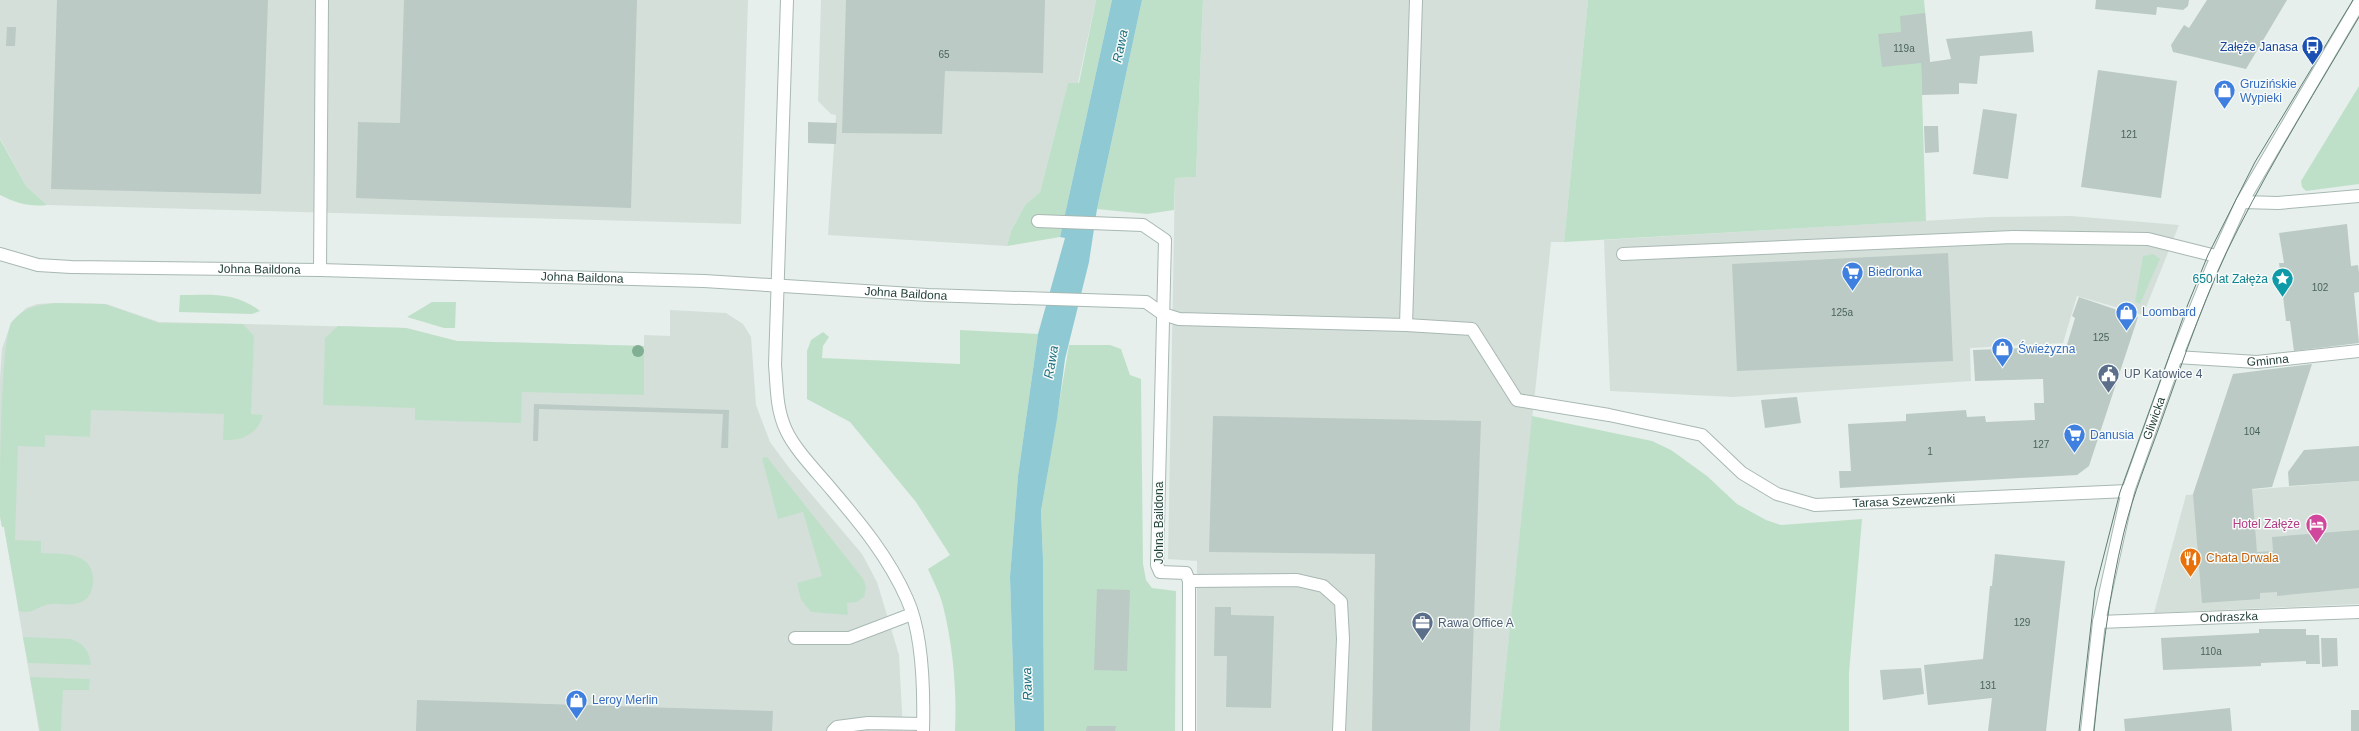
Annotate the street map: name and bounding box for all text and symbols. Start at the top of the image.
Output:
water label: Rawa [1109,28,1131,64]
bus stop icon: Załęże Janasa [2300,34,2326,67]
place label: Załęże Janasa [2220,40,2298,54]
house number: 119a [1893,43,1915,54]
house number: 65 [938,49,950,60]
place label: Gruzińskie Wypieki [2240,77,2297,105]
shop icon: Gruzińskie Wypieki [2211,78,2237,111]
house number: 121 [2121,129,2138,140]
supermarket icon: Biedronka [1839,259,1865,292]
street label: Johna Baildona [218,262,301,277]
place label: Biedronka [1868,265,1922,279]
place icon: 650 lat Załęża [2270,266,2296,299]
street label: Johna Baildona [541,269,624,286]
place label: 650 lat Załęża [2193,272,2268,286]
house number: 102 [2312,282,2329,293]
street label: Johna Baildona [864,284,948,303]
shop icon: Loombard [2114,299,2140,332]
place label: Loombard [2142,305,2196,319]
house number: 125a [1831,307,1854,318]
house number: 125 [2093,332,2110,343]
shop icon: Świeżyzna [1989,336,2015,369]
place label: Świeżyzna [2018,341,2076,356]
water label: Rawa [1041,344,1061,380]
street label: Gminna [2246,352,2290,369]
public building icon: UP Katowice 4 [2095,361,2121,394]
place label: UP Katowice 4 [2124,367,2203,381]
street label: Gliwicka [2140,395,2168,442]
supermarket icon: Danusia [2061,422,2087,455]
house number: 104 [2244,426,2261,437]
place label: Danusia [2090,428,2134,442]
house number: 127 [2033,439,2050,450]
house number: 1 [1927,446,1933,457]
street label: Johna Baildona [1152,481,1166,564]
street label: Tarasa Szewczenki [1852,492,1956,510]
hotel icon: Hotel Załęże [2303,511,2329,544]
place label: Hotel Załęże [2233,517,2300,531]
restaurant icon: Chata Drwala [2178,545,2204,578]
place label: Chata Drwala [2206,551,2279,565]
street label: Ondraszka [2200,609,2259,625]
office icon: Rawa Office A [1410,610,1436,643]
place label: Rawa Office A [1438,616,1514,630]
house number: 129 [2014,617,2031,628]
house number: 110a [2200,646,2222,657]
water label: Rawa [1019,667,1035,701]
house number: 131 [1980,680,1997,691]
shop icon: Leroy Merlin [564,687,590,720]
place label: Leroy Merlin [592,693,658,707]

